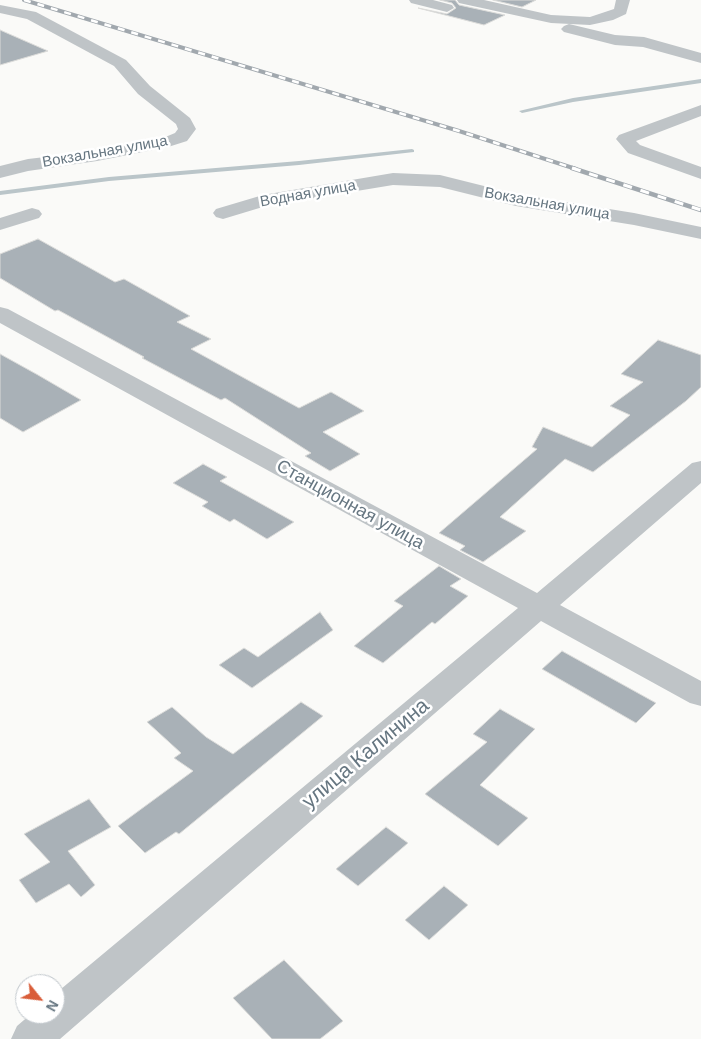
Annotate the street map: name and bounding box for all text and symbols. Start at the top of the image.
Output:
street label: Вокзальная улица [41,132,169,172]
street label: Водная улица [259,177,357,211]
street label: Вокзальная улица [483,184,611,224]
street label: Станционная улица [272,455,428,555]
street label: улица Калинина [297,694,435,814]
north arrow [15,974,65,1024]
text: N [43,997,62,1014]

